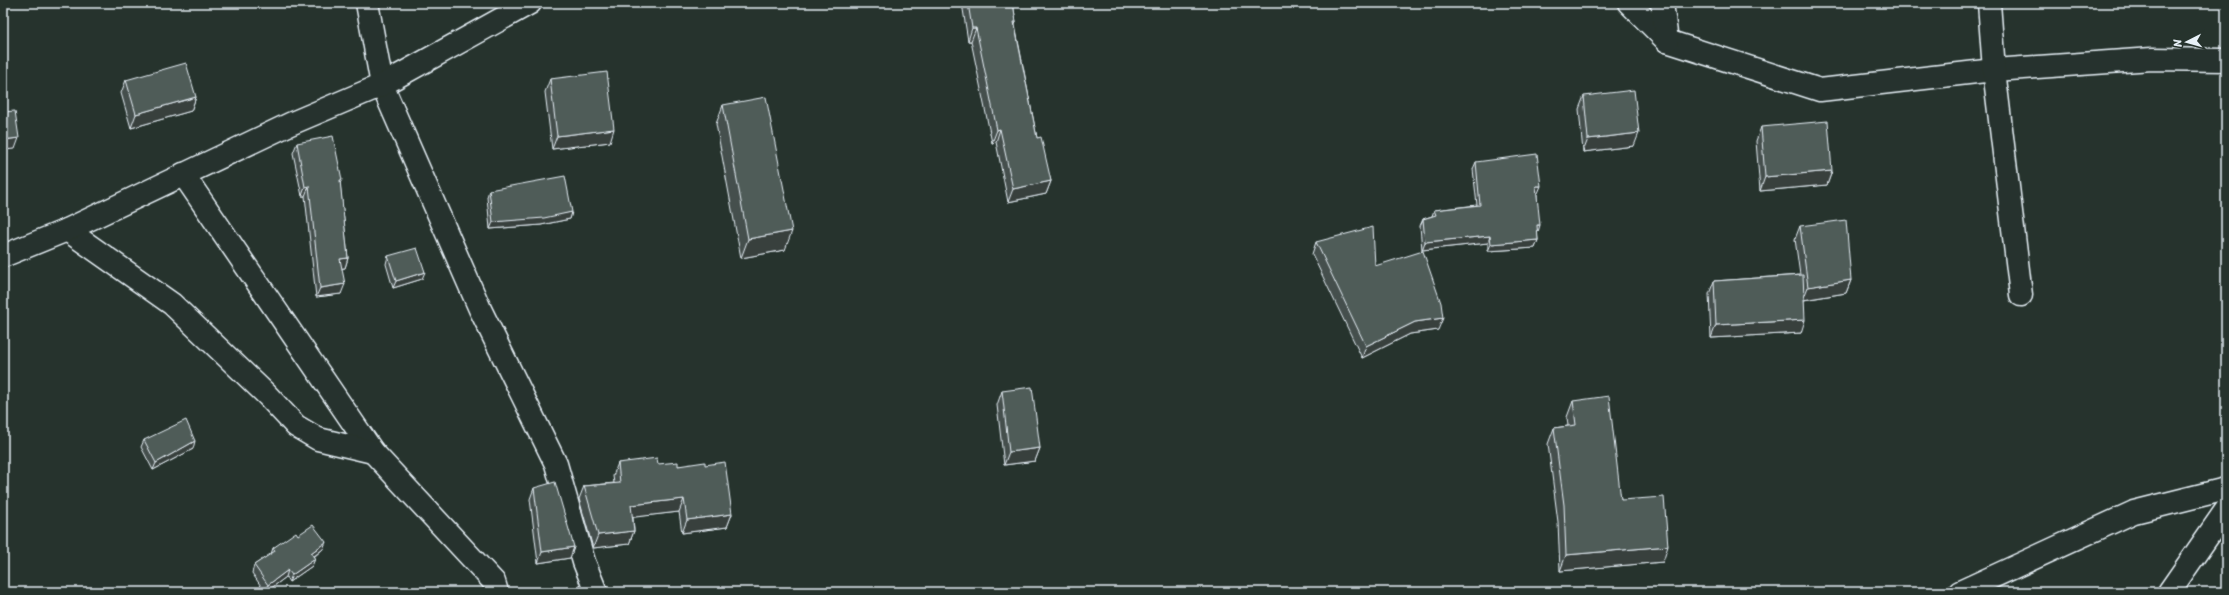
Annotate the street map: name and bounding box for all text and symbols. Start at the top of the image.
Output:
north arrow [2167,22,2207,62]
text: N [2168,38,2188,49]

